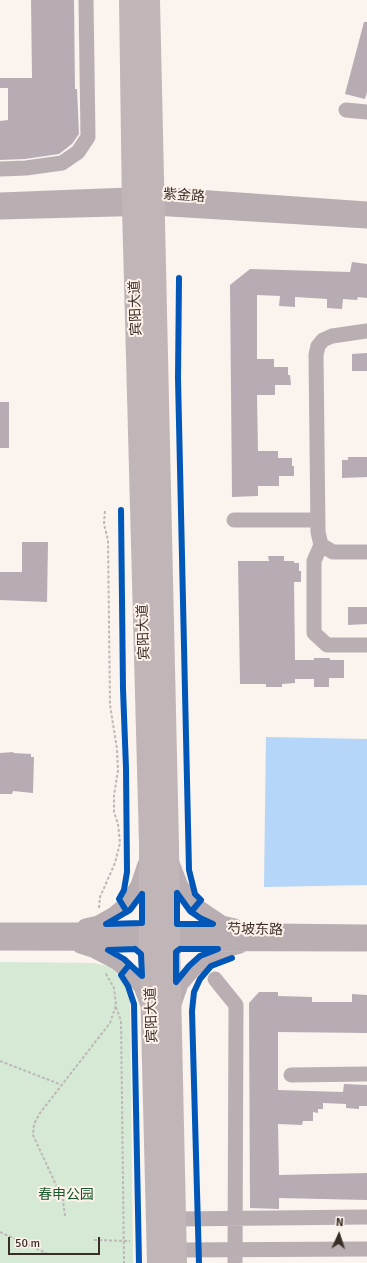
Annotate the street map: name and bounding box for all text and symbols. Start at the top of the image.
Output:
street label: 紫金路 [162,186,206,206]
street label: 宾阳大道 [127,280,145,336]
street label: 宾阳大道 [135,604,153,660]
street label: 芍坡东路 [227,921,283,939]
street label: 宾阳大道 [143,987,161,1043]
park label: 春申公园 [38,1187,94,1203]
north arrow [319,1215,359,1255]
text: N [335,1216,344,1229]
scale bar [10,1229,102,1255]
text: 50 m [15,1236,40,1251]

